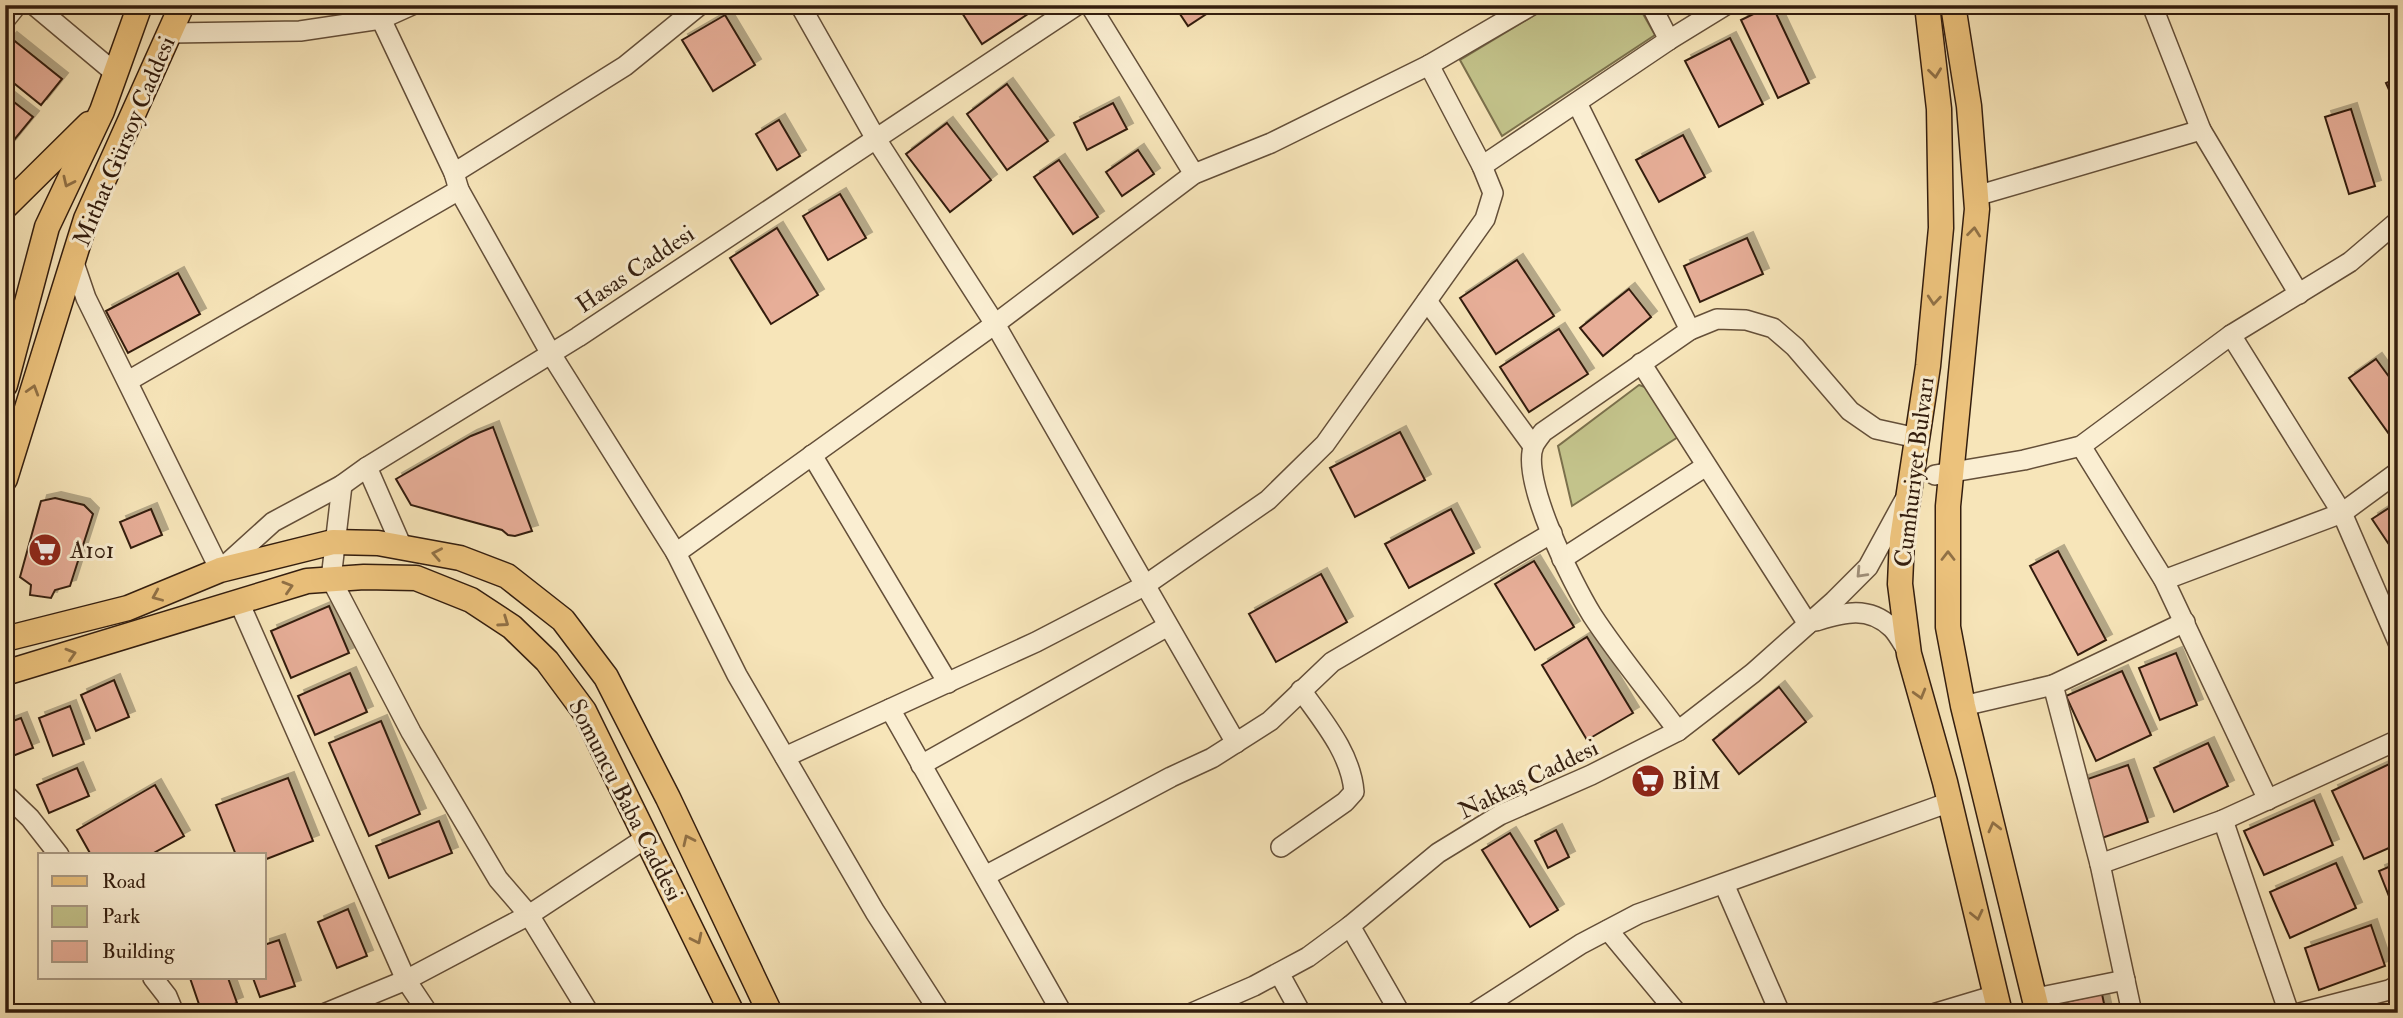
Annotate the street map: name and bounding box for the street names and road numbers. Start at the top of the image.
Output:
street label: Mithat Gürsoy Caddesi [66,32,183,251]
street label: Hasas Caddesi [570,218,701,320]
street label: Cumhuriyet Bulvarı [1887,375,1942,569]
street label: Somuncu Baba Caddesi [561,694,690,907]
street label: Nakkaş Caddesi [1453,732,1603,827]

